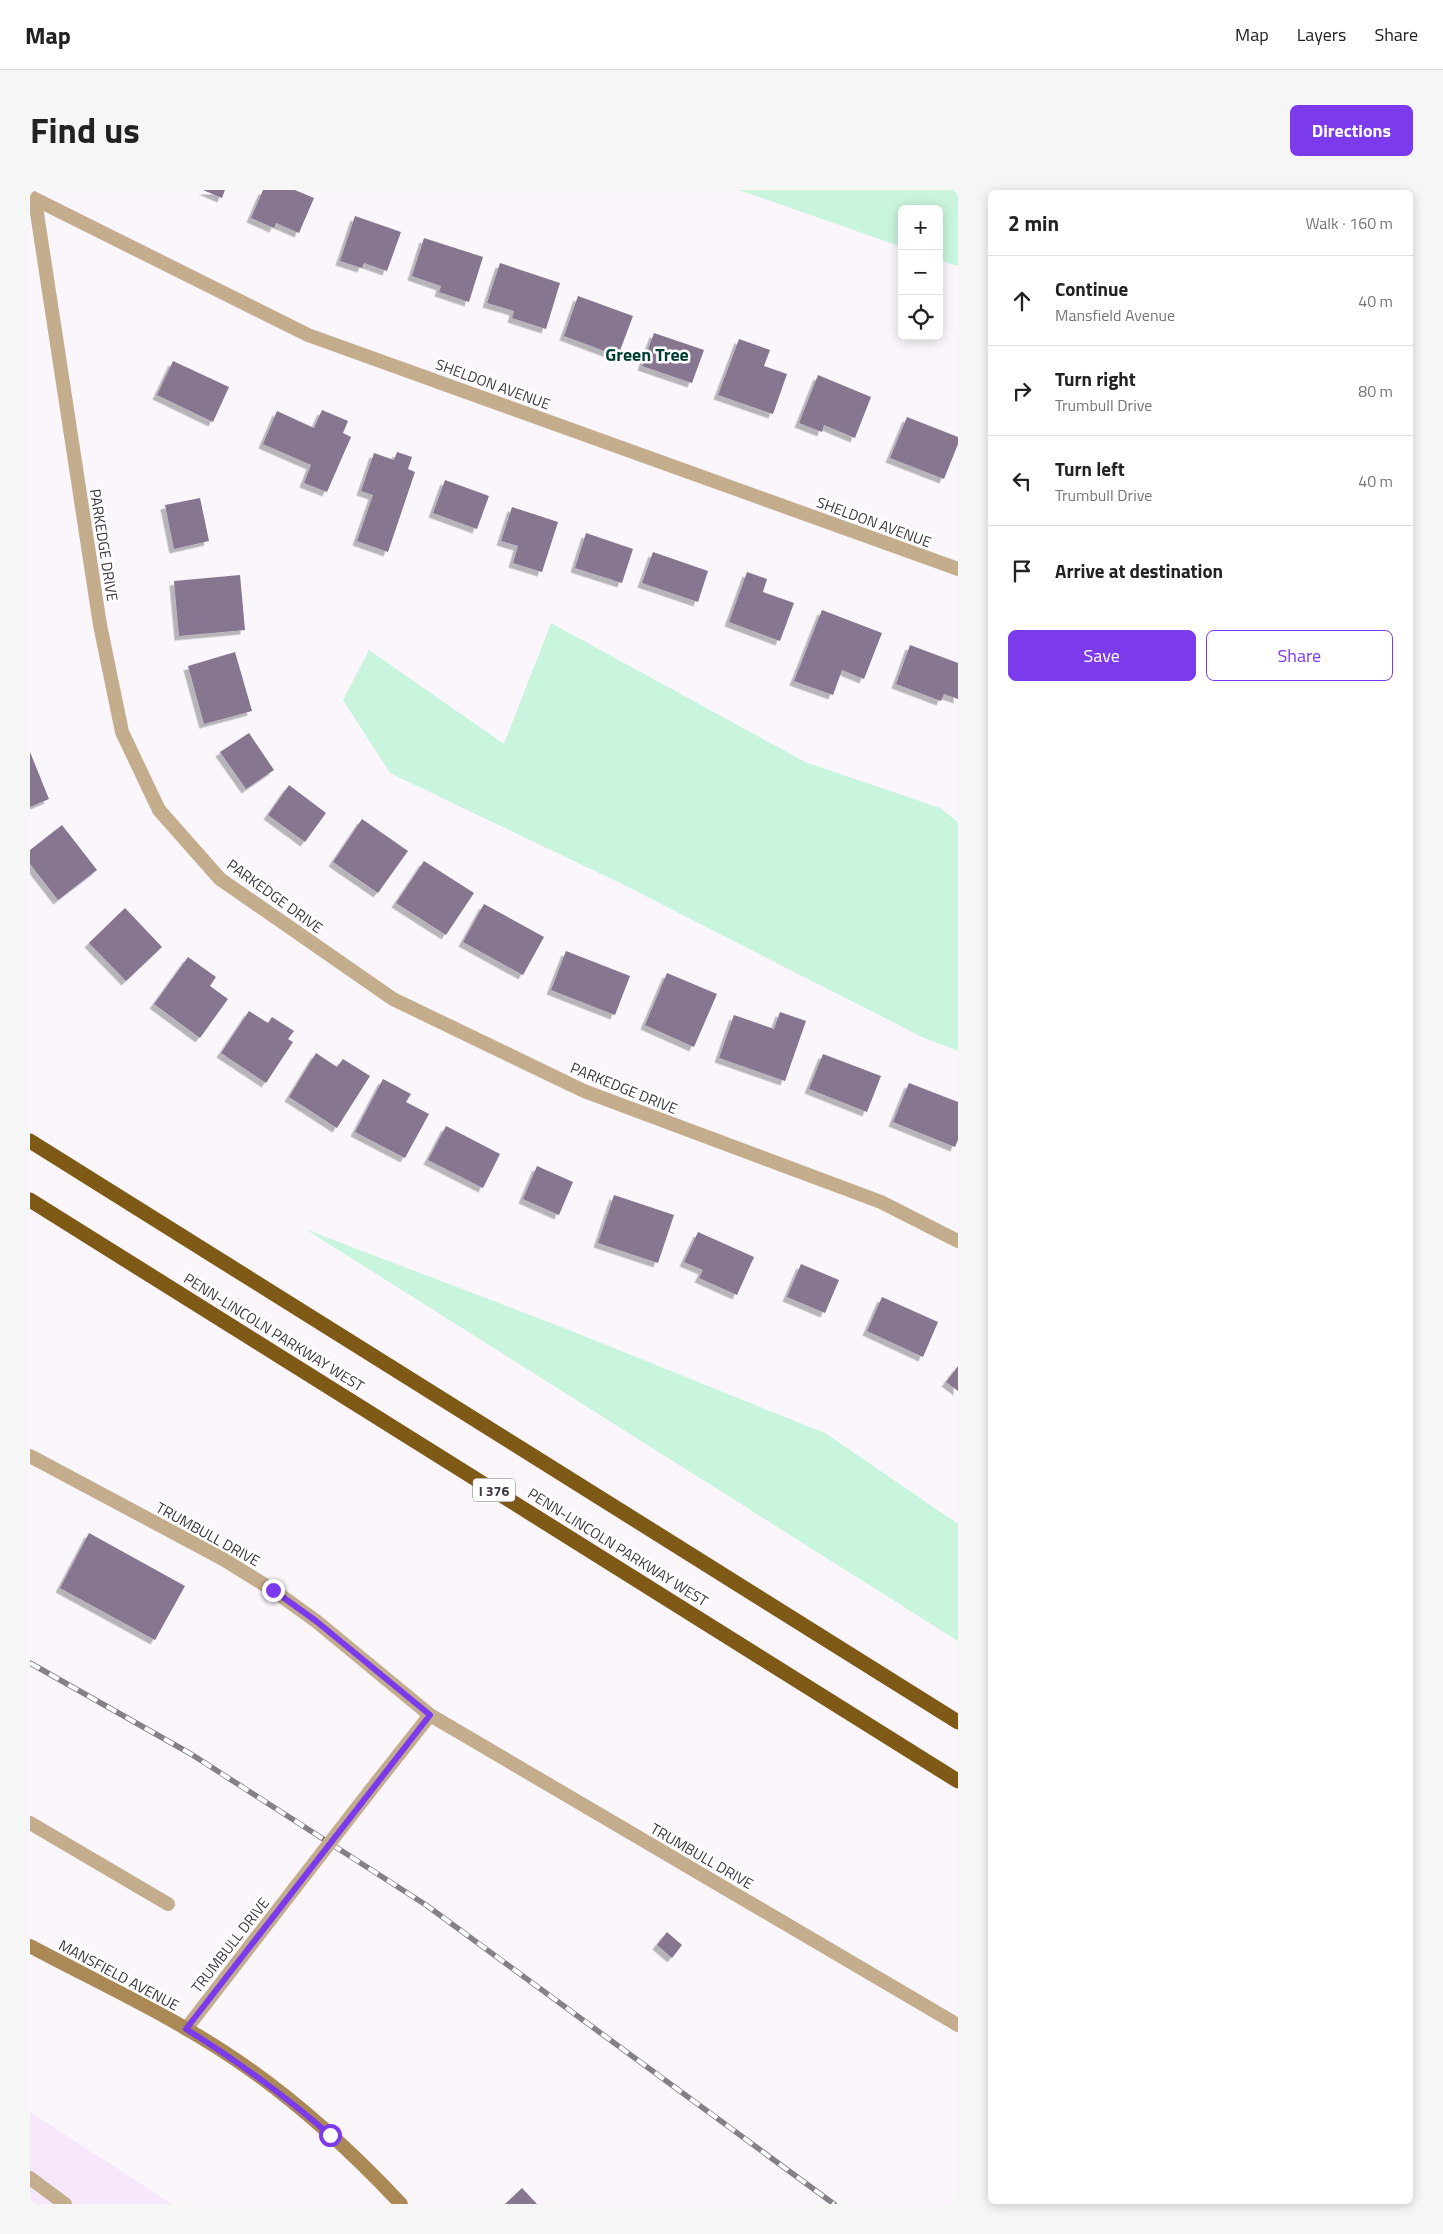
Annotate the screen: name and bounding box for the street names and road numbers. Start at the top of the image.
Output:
street label: SHELDON AVENUE [432,353,554,415]
street label: PARKEDGE DRIVE [84,487,124,603]
street label: SHELDON AVENUE [813,491,935,553]
street label: PARKEDGE DRIVE [222,853,328,939]
street label: PARKEDGE DRIVE [567,1056,681,1120]
street label: PENN-LINCOLN PARKWAY WEST [179,1267,369,1397]
road number: I 376 [473,1478,515,1502]
street label: PENN-LINCOLN PARKWAY WEST [523,1482,713,1612]
street label: TRUMBULL DRIVE [152,1496,264,1572]
street label: TRUMBULL DRIVE [646,1817,758,1895]
street label: TRUMBULL DRIVE [185,1892,275,1998]
street label: MANSFIELD AVENUE [55,1934,183,2016]

